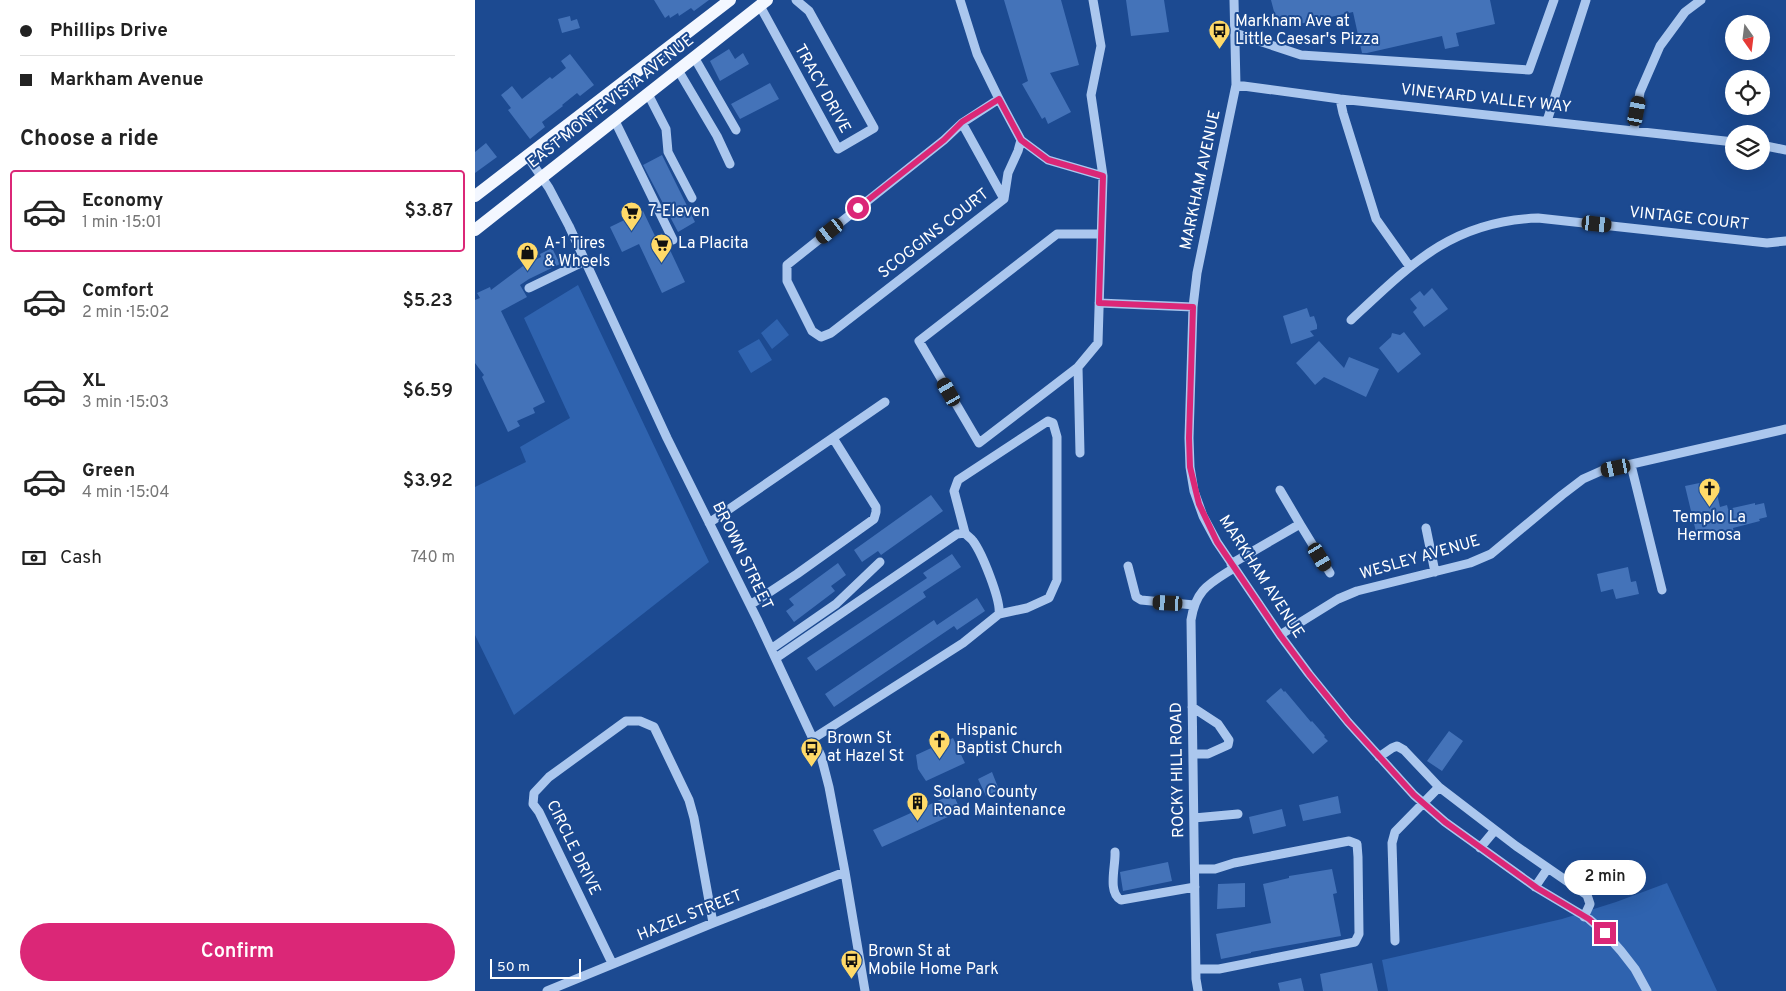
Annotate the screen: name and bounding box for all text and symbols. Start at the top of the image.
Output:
place label: Markham Ave at Little Caesar's Pizza [1235,12,1379,50]
north arrow [1725,15,1770,60]
map controls [1725,15,1770,170]
text: Phillips Drive [50,19,168,43]
bus stop icon: Markham Ave at Little Caesar's Pizza [1207,19,1231,50]
street label: EAST MONTE VISTA AVENUE [524,31,698,173]
street label: TRACY DRIVE [789,41,855,137]
text: Markham Avenue [50,68,204,92]
button: locate [1725,70,1770,115]
street label: VINEYARD VALLEY WAY [1400,80,1572,118]
car [1626,95,1647,127]
street label: MARKHAM AVENUE [1176,108,1226,252]
button: layers [1725,125,1770,170]
text: Choose a ride [20,126,158,153]
street label: SCOGGINS COURT [875,185,993,283]
icon: car [22,189,67,234]
text: Economy [82,189,163,213]
route start [847,197,869,219]
text: $3.87 [404,199,453,223]
supermarket icon: 7-Eleven [620,200,644,231]
place label: 7-Eleven [648,202,710,222]
street label: VINTAGE COURT [1628,203,1750,235]
text: 1 min · 15:01 [82,213,162,233]
car [1581,215,1612,233]
car [813,216,846,246]
supermarket icon: La Placita [650,232,674,263]
place label: A-1 Tires & Wheels [544,234,610,272]
place label: La Placita [678,234,748,254]
shop icon: A-1 Tires & Wheels [516,241,540,272]
icon: car [22,279,67,324]
text: Comfort [82,279,154,303]
text: $5.23 [402,289,453,313]
text: 2 min · 15:02 [82,303,169,323]
icon: car [22,369,67,414]
text: XL [82,369,105,393]
car [935,375,962,409]
text: $6.59 [402,379,453,403]
text: 3 min · 15:03 [82,393,169,413]
car [1599,458,1632,478]
icon: car [22,459,67,504]
text: Green [82,459,135,483]
text: $3.92 [403,469,453,493]
church icon: Templo La Hermosa [1697,477,1721,508]
text: 4 min · 15:04 [82,483,170,503]
street label: BROWN STREET [707,498,777,614]
place label: Templo La Hermosa [1672,508,1746,546]
street label: MARKHAM AVENUE [1214,512,1308,642]
street label: WESLEY AVENUE [1358,531,1482,585]
car [1305,540,1334,574]
icon: cash [20,544,48,572]
text: Cash [60,546,102,570]
text: 740 m [411,548,455,568]
car [1152,595,1183,611]
street label: ROCKY HILL ROAD [1167,702,1189,838]
place label: Hispanic Baptist Church [956,721,1062,759]
church icon: Hispanic Baptist Church [928,728,952,759]
place label: Brown St at Hazel St [827,729,904,767]
bus stop icon: Brown St at Hazel St [799,736,823,767]
place label: Solano County Road Maintenance [933,783,1066,821]
building icon: Solano County Road Maintenance [905,790,929,821]
street label: CIRCLE DRIVE [541,797,605,899]
callout: 2 min [1564,860,1646,896]
text: 2 min [1584,867,1626,887]
street label: HAZEL STREET [635,886,745,946]
route end [1594,922,1616,944]
button: Confirm [20,923,455,981]
place label: Brown St at Mobile Home Park [868,942,999,980]
bus stop icon: Brown St at Mobile Home Park [840,949,864,980]
scale bar [490,956,581,979]
text: 50 m [497,959,530,976]

